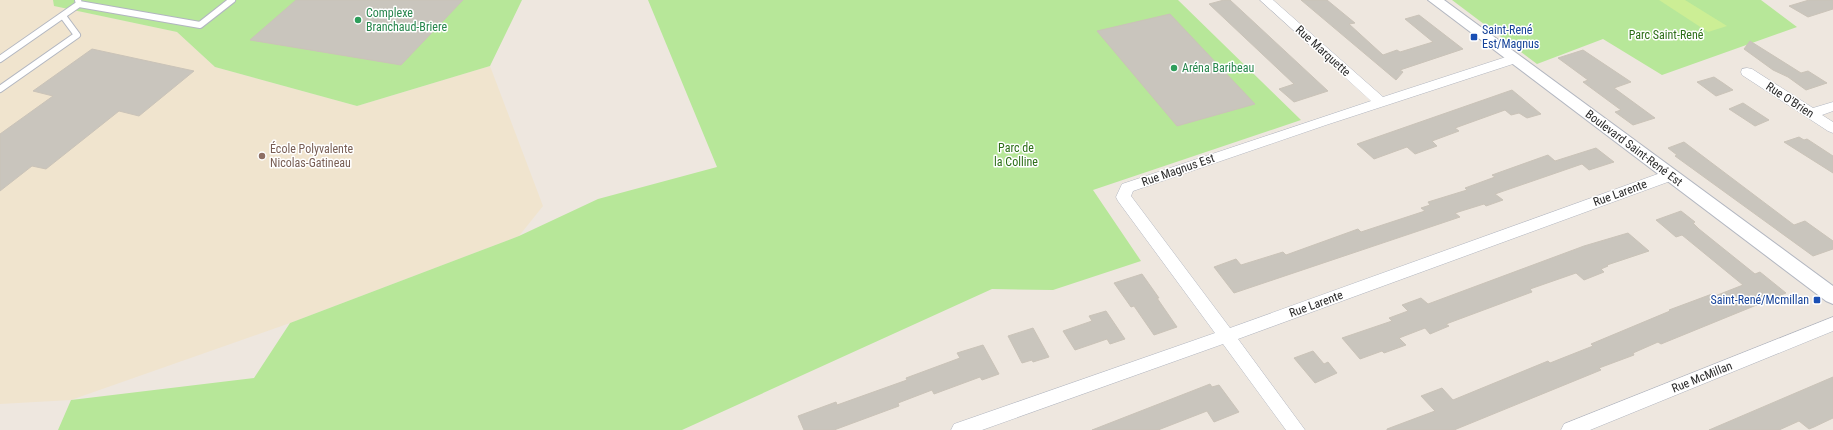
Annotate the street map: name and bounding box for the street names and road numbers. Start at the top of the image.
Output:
street label: Rue Marquette [1293,23,1354,80]
street label: Rue O'Brien [1763,79,1817,121]
street label: Boulevard Saint-René Est [1583,107,1686,189]
street label: Rue Magnus Est [1140,151,1217,189]
street label: Rue Larente [1591,177,1649,209]
street label: Rue Larente [1287,288,1345,320]
street label: Rue McMillan [1670,358,1734,395]

